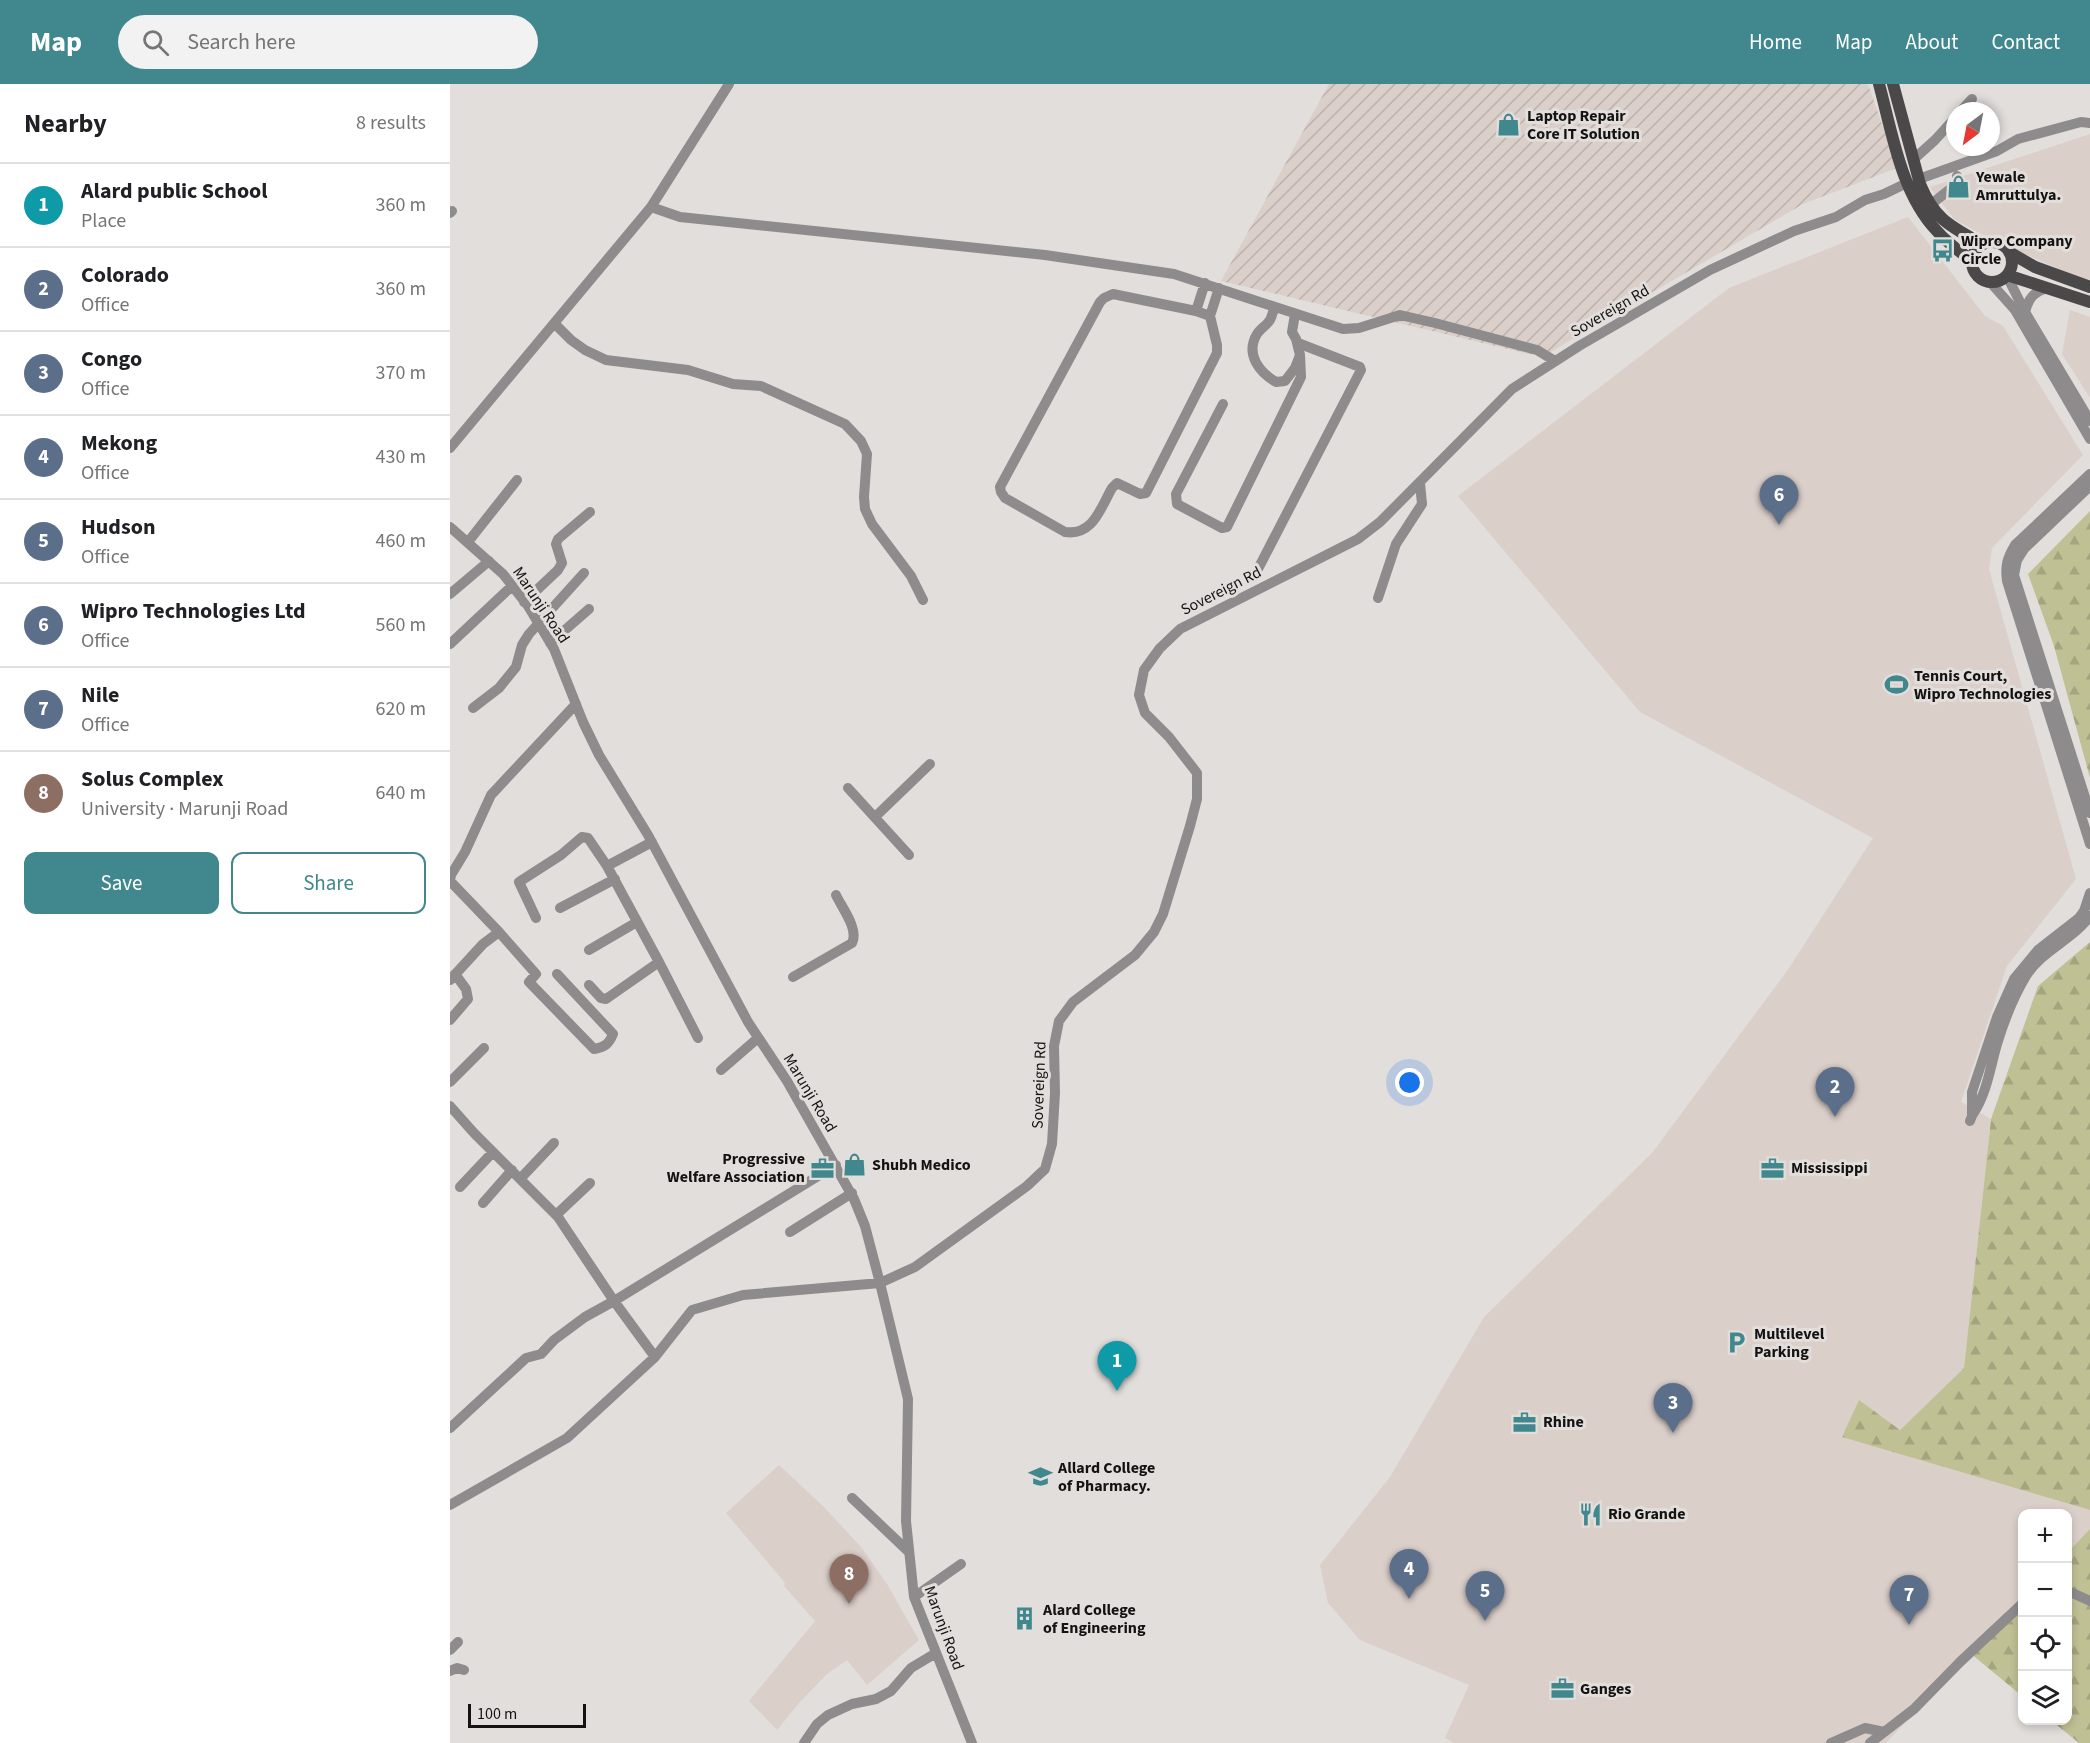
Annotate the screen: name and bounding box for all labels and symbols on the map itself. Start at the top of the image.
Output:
north arrow [1946,102,2000,156]
place label: Laptop Repair Core IT Solution [1527,105,1640,145]
shop icon: Laptop Repair Core IT Solution [1496,112,1522,138]
place label: Yewale Amruttulya. [1975,166,2061,206]
shop icon: Yewale Amruttulya. [1945,173,1971,199]
place label: Wipro Company Circle [1961,230,2073,270]
bus stop icon: Wipro Company Circle [1930,237,1956,263]
street label: Sovereign Rd [1567,280,1653,342]
pin: 6 [1760,476,1798,525]
street label: Sovereign Rd [1177,561,1265,621]
street label: Marunji Road [507,562,575,648]
place label: Tennis Court, Wipro Technologies [1914,665,2051,705]
sports icon: Tennis Court, Wipro Technologies [1883,672,1909,698]
street label: Sovereign Rd [1026,1041,1052,1129]
street label: Marunji Road [778,1050,842,1136]
your location [1395,1068,1424,1097]
pin: 2 [1816,1068,1854,1117]
place label: Progressive Welfare Association [667,1148,805,1188]
shop icon: Shubh Medico [841,1152,867,1178]
place label: Shubh Medico [872,1154,971,1176]
office icon: Progressive Welfare Association [810,1155,836,1181]
office icon: Mississippi [1760,1155,1786,1181]
place label: Mississippi [1791,1157,1868,1179]
place label: Multilevel Parking [1754,1323,1825,1363]
parking icon: Multilevel Parking [1723,1330,1749,1356]
pin: 1 [1098,1342,1136,1391]
pin: 3 [1654,1384,1692,1433]
office icon: Rhine [1512,1409,1538,1435]
place label: Rhine [1543,1411,1584,1433]
place label: Allard College of Pharmacy. [1057,1457,1155,1497]
school or university icon: Allard College of Pharmacy. [1027,1464,1053,1490]
restaurant icon: Rio Grande [1577,1501,1603,1527]
place label: Rio Grande [1608,1503,1685,1525]
pin: 4 [1390,1550,1428,1599]
pin: 8 [830,1554,868,1604]
pin: 5 [1466,1572,1504,1621]
pin: 7 [1890,1576,1928,1625]
street label: Marunji Road [919,1583,969,1673]
place label: Alard College of Engineering [1042,1599,1146,1639]
building icon: Alard College of Engineering [1012,1606,1038,1632]
office icon: Ganges [1549,1676,1575,1702]
place label: Ganges [1580,1678,1631,1700]
scale bar [468,1701,586,1728]

